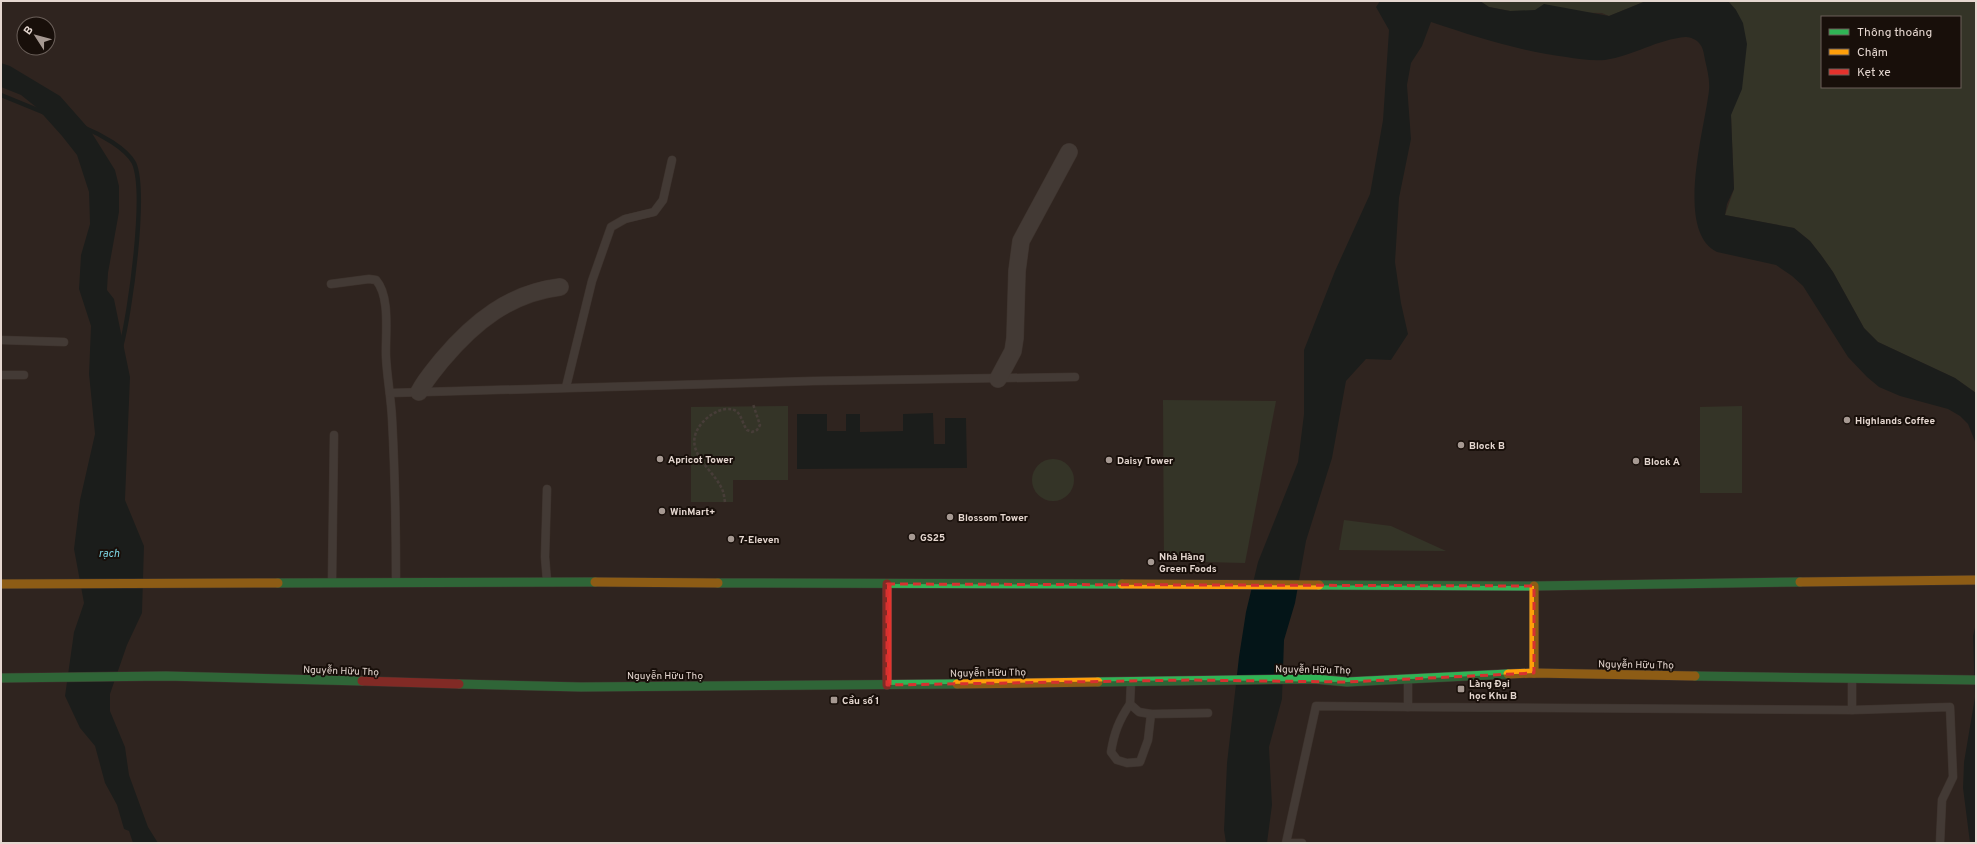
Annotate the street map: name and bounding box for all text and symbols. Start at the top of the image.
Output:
north arrow [16,16,56,56]
legend [1821,16,1961,88]
text: B [21,24,37,38]
text: Thông thoáng [1857,25,1932,41]
text: Chậm [1857,45,1888,61]
text: Kẹt xe [1857,65,1891,81]
marker: Highlands Coffee [1842,415,1852,425]
place label: Highlands Coffee [1855,415,1936,428]
marker: Block B [1456,440,1466,450]
place label: Block B [1469,440,1505,453]
marker: Apricot Tower [655,454,665,464]
place label: Apricot Tower [668,454,734,467]
marker: Daisy Tower [1104,455,1114,465]
place label: Daisy Tower [1117,455,1174,468]
marker: Block A [1631,456,1641,466]
place label: Block A [1644,456,1680,469]
marker: WinMart+ [657,506,667,516]
place label: WinMart+ [670,506,715,519]
marker: Blossom Tower [945,512,955,522]
place label: Blossom Tower [958,512,1029,525]
marker: GS25 [907,532,917,542]
place label: GS25 [920,532,945,545]
marker: 7-Eleven [726,534,736,544]
place label: 7-Eleven [739,534,780,547]
water label: rạch [99,547,119,561]
place label: Nhà Hàng Green Foods [1159,551,1217,576]
marker: Nhà Hàng Green Foods [1146,557,1156,567]
street label: Nguyễn Hữu Thọ [1598,658,1674,673]
street label: Nguyễn Hữu Thọ [1275,663,1351,678]
street label: Nguyễn Hữu Thọ [303,664,380,679]
street label: Nguyễn Hữu Thọ [950,666,1027,681]
street label: Nguyễn Hữu Thọ [627,670,703,683]
place label: Làng Đại học Khu B [1469,678,1517,703]
marker: Làng Đại học Khu B [1456,684,1466,694]
marker: Cầu số 1 [829,695,839,705]
place label: Cầu số 1 [842,695,879,708]

